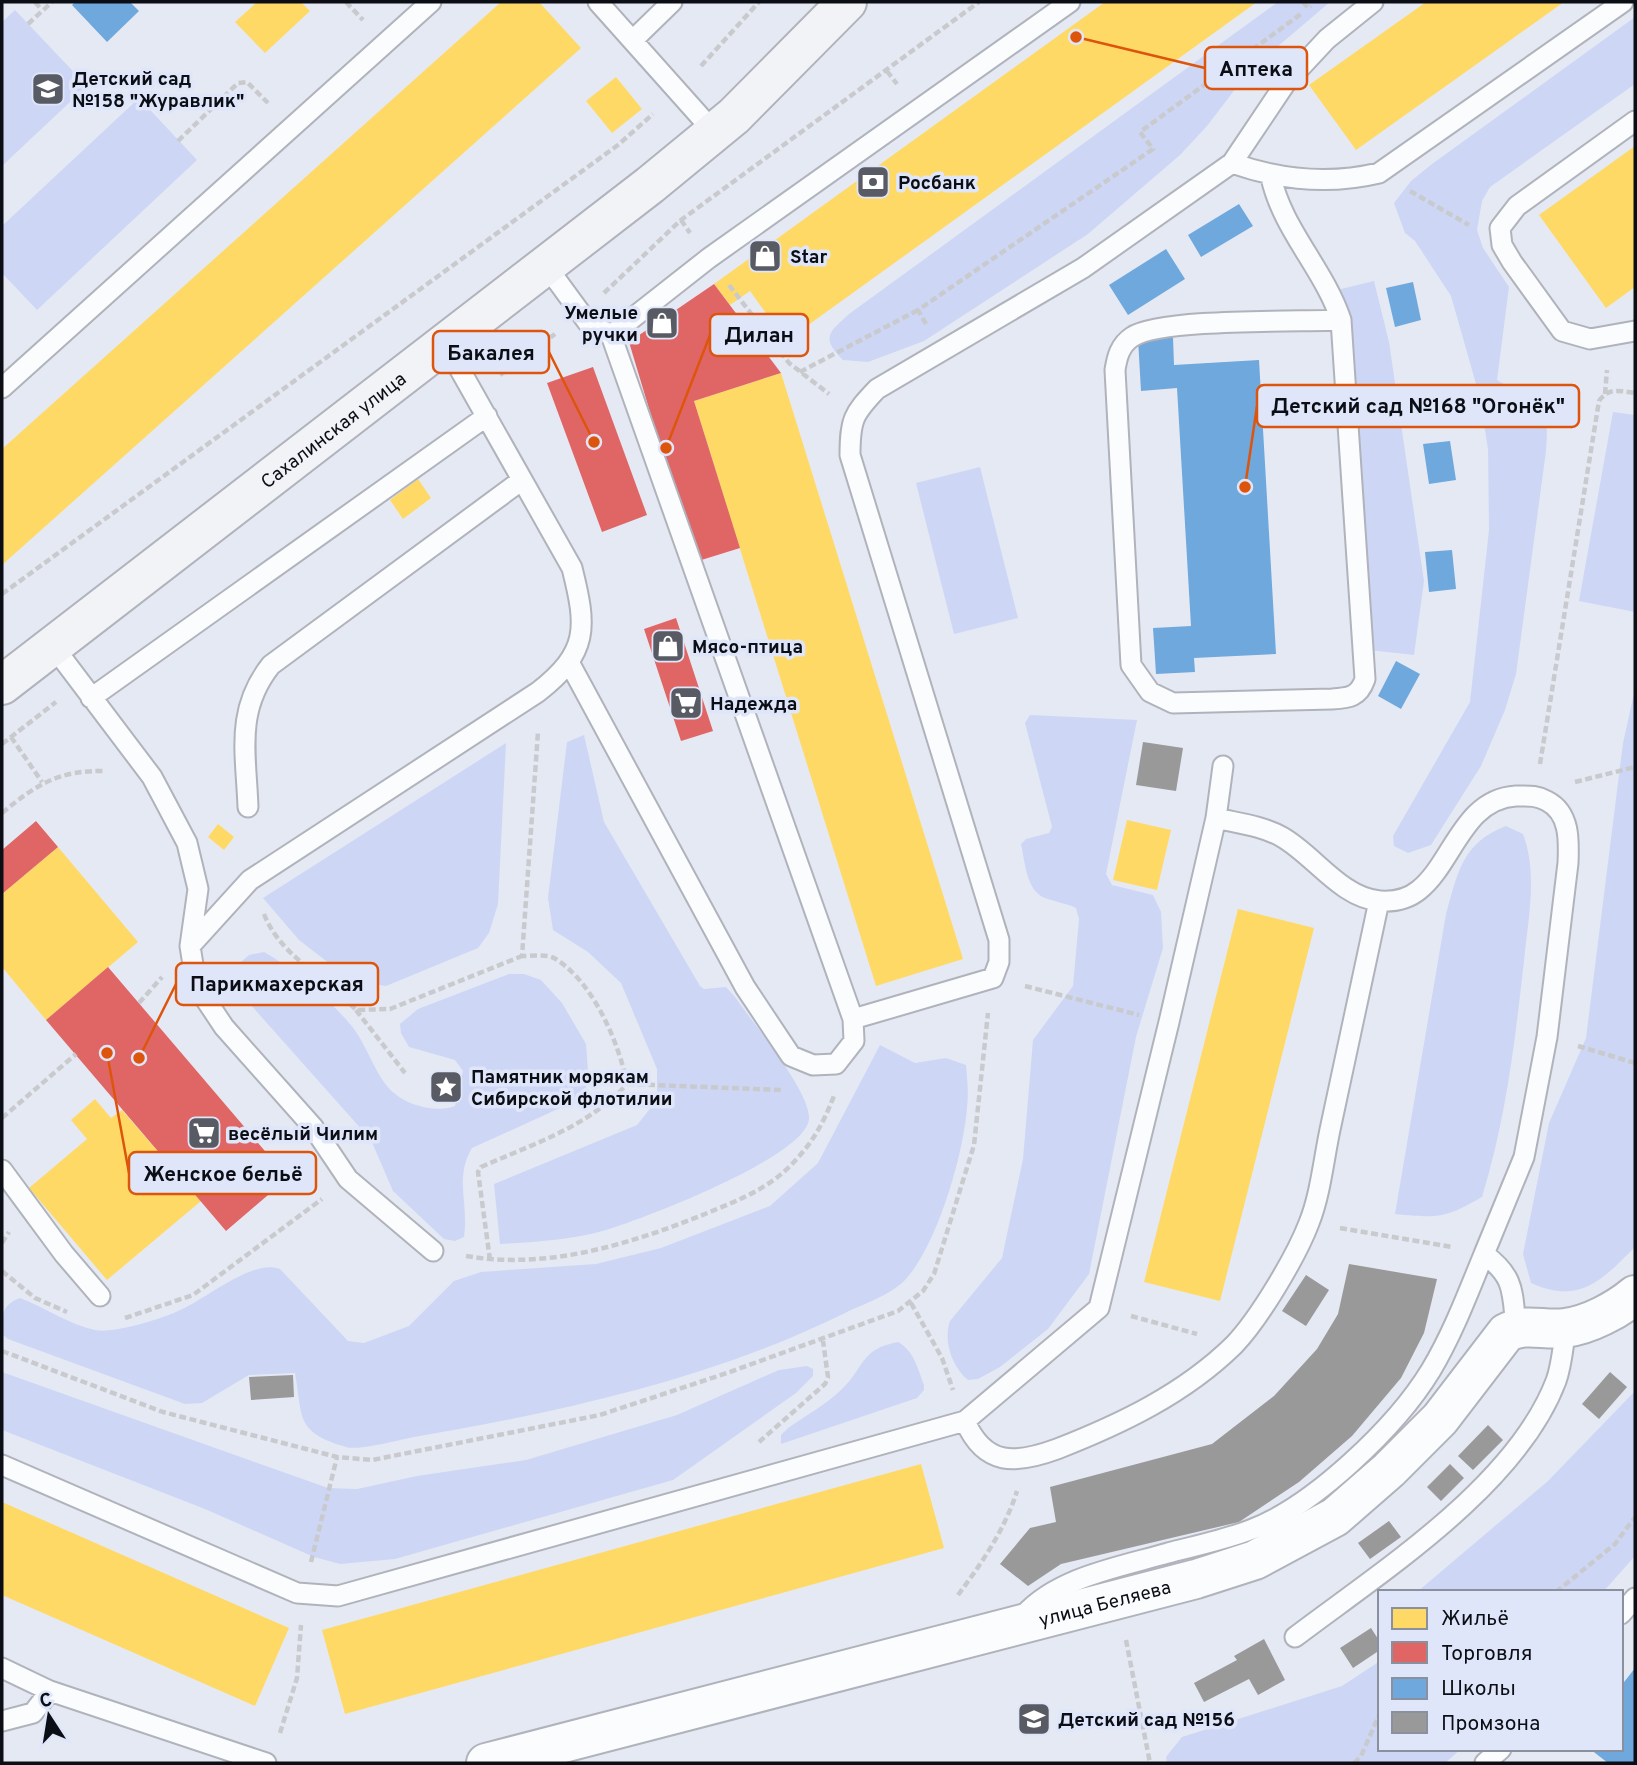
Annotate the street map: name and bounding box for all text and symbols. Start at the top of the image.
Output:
callout: Аптека [1205,47,1307,89]
text: Аптека [1219,57,1293,84]
place label: Детский сад №158 "Журавлик" [72,68,244,114]
school or university icon: Детский сад №158 "Журавлик" [29,70,67,108]
bank icon: Росбанк [854,163,892,201]
place label: Росбанк [898,172,976,196]
shop icon: Star [746,237,784,275]
place label: Star [790,246,828,270]
place label: Умелые ручки [564,302,638,348]
shop icon: Умелые ручки [643,304,681,342]
callout: Дилан [710,314,808,356]
text: Дилан [724,323,794,350]
callout: Бакалея [433,331,549,373]
text: Бакалея [447,341,535,368]
street label: Сахалинская улица [257,368,412,495]
callout: Детский сад №168 "Огонёк" [1257,385,1579,427]
text: Детский сад №168 "Огонёк" [1271,394,1565,421]
shop icon: Мясо-птица [649,627,687,665]
place label: Мясо-птица [692,636,803,660]
supermarket icon: Надежда [667,684,705,722]
place label: Надежда [710,693,797,717]
callout: Парикмахерская [176,963,378,1005]
text: Парикмахерская [190,972,364,999]
place label: Памятник морякам Сибирской флотилии [471,1066,673,1112]
place icon: Памятник морякам Сибирской флотилии [427,1068,465,1106]
supermarket icon: весёлый Чилим [185,1114,223,1152]
place label: весёлый Чилим [228,1123,378,1147]
callout: Женское бельё [129,1152,316,1194]
text: Женское бельё [143,1162,303,1189]
street label: улица Беляева [1036,1576,1174,1633]
legend [1378,1590,1623,1751]
text: Жильё [1441,1606,1509,1633]
text: Торговля [1441,1641,1532,1668]
text: Школы [1441,1676,1516,1703]
north arrow [14,1681,84,1751]
text: С [37,1688,54,1714]
school or university icon: Детский сад №156 [1015,1700,1053,1738]
place label: Детский сад №156 [1058,1709,1235,1733]
text: Промзона [1441,1711,1540,1738]

